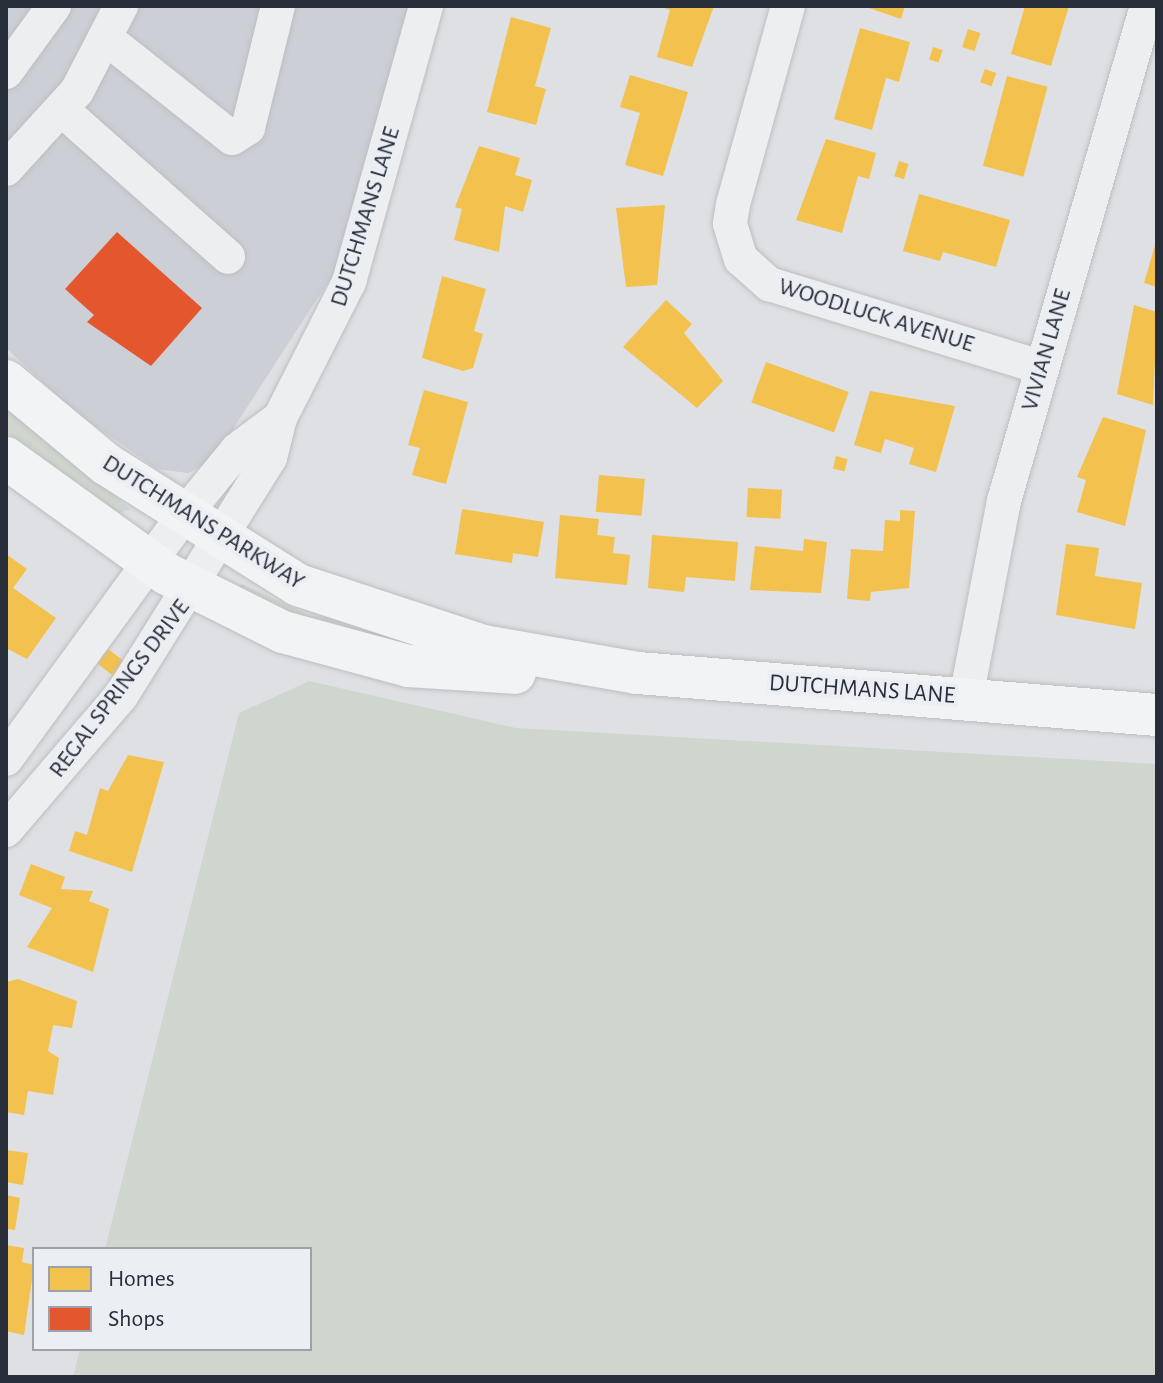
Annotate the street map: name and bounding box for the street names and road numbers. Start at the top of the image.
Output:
street label: DUTCHMANS LANE [325,124,407,310]
street label: WOODLUCK AVENUE [775,273,977,359]
street label: VIVIAN LANE [1016,286,1078,414]
street label: DUTCHMANS PARKWAY [97,449,309,597]
street label: REGAL SPRINGS DRIVE [44,594,196,784]
street label: DUTCHMANS LANE [768,669,956,711]

